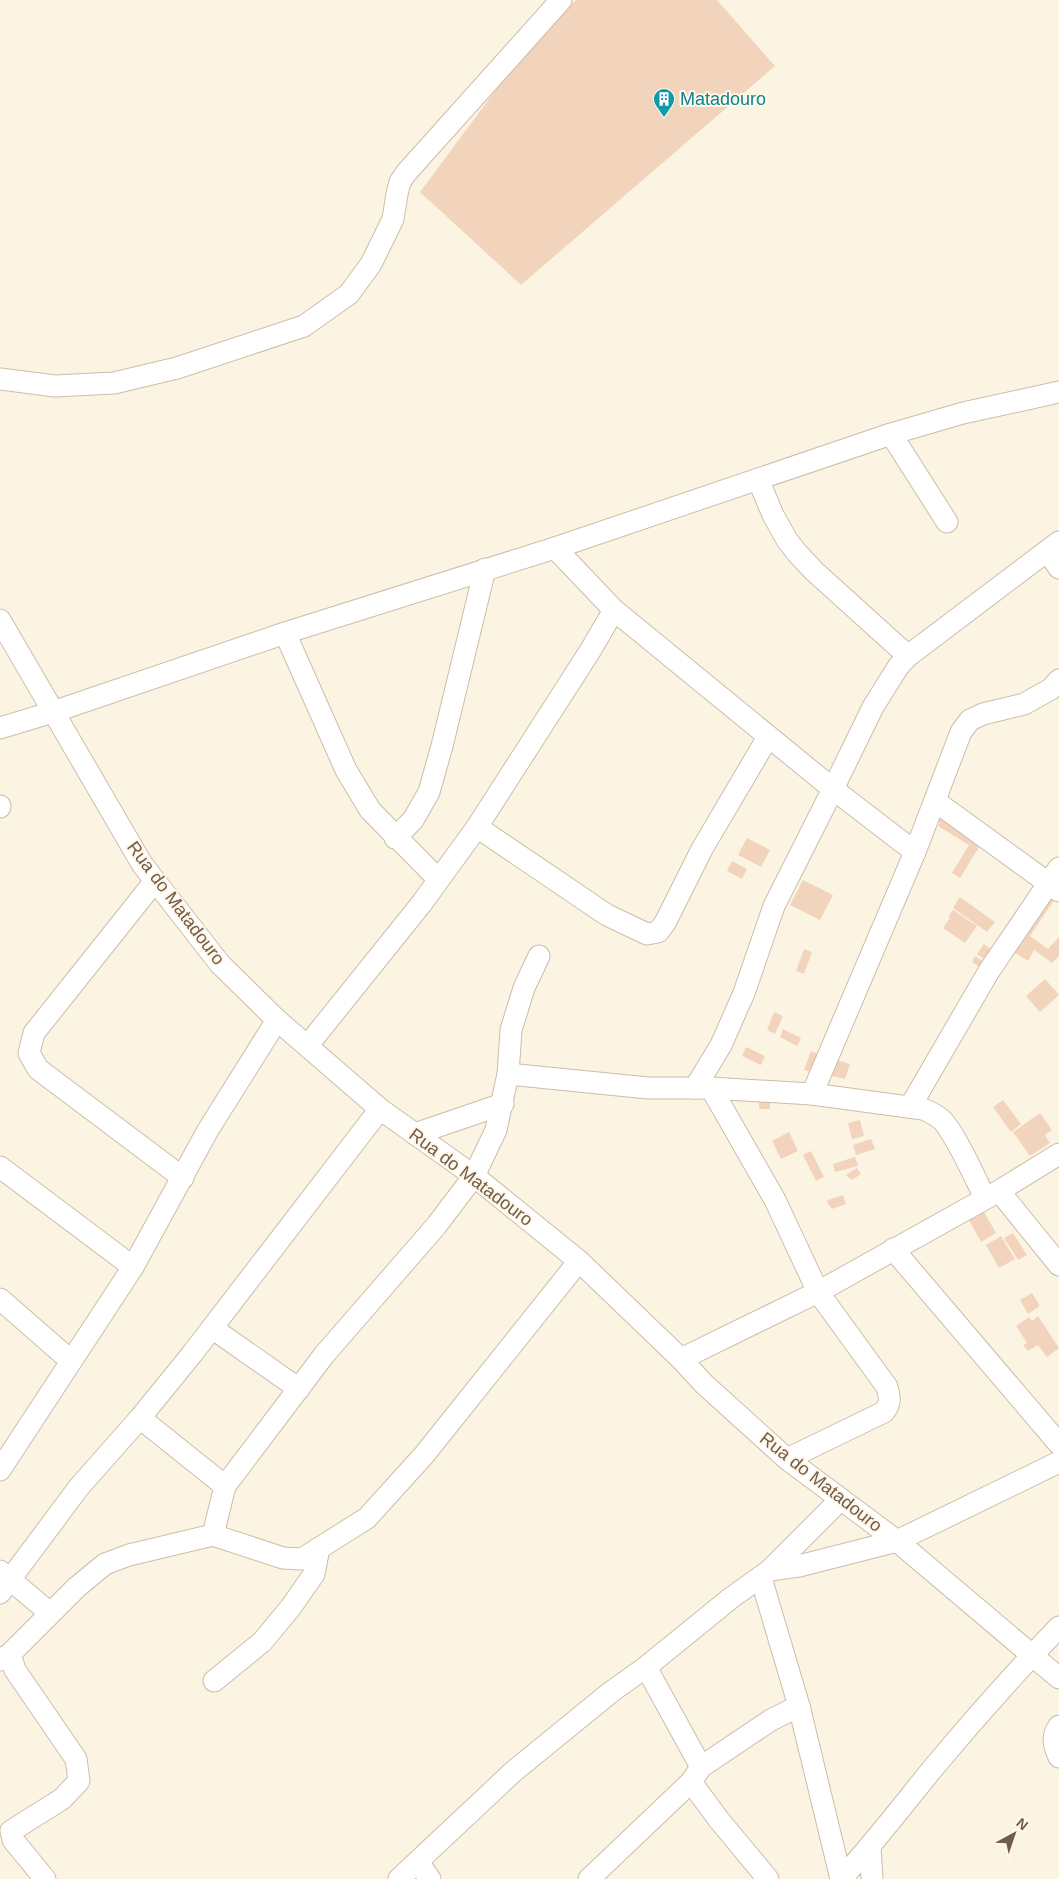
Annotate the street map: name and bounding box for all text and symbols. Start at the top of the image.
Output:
building icon: Matadouro [652,87,676,118]
place label: Matadouro [680,89,766,109]
street label: Rua do Matadouro [123,837,229,969]
street label: Rua do Matadouro [405,1124,537,1230]
street label: Rua do Matadouro [756,1428,886,1536]
north arrow [989,1809,1039,1859]
text: N [1013,1815,1031,1833]

